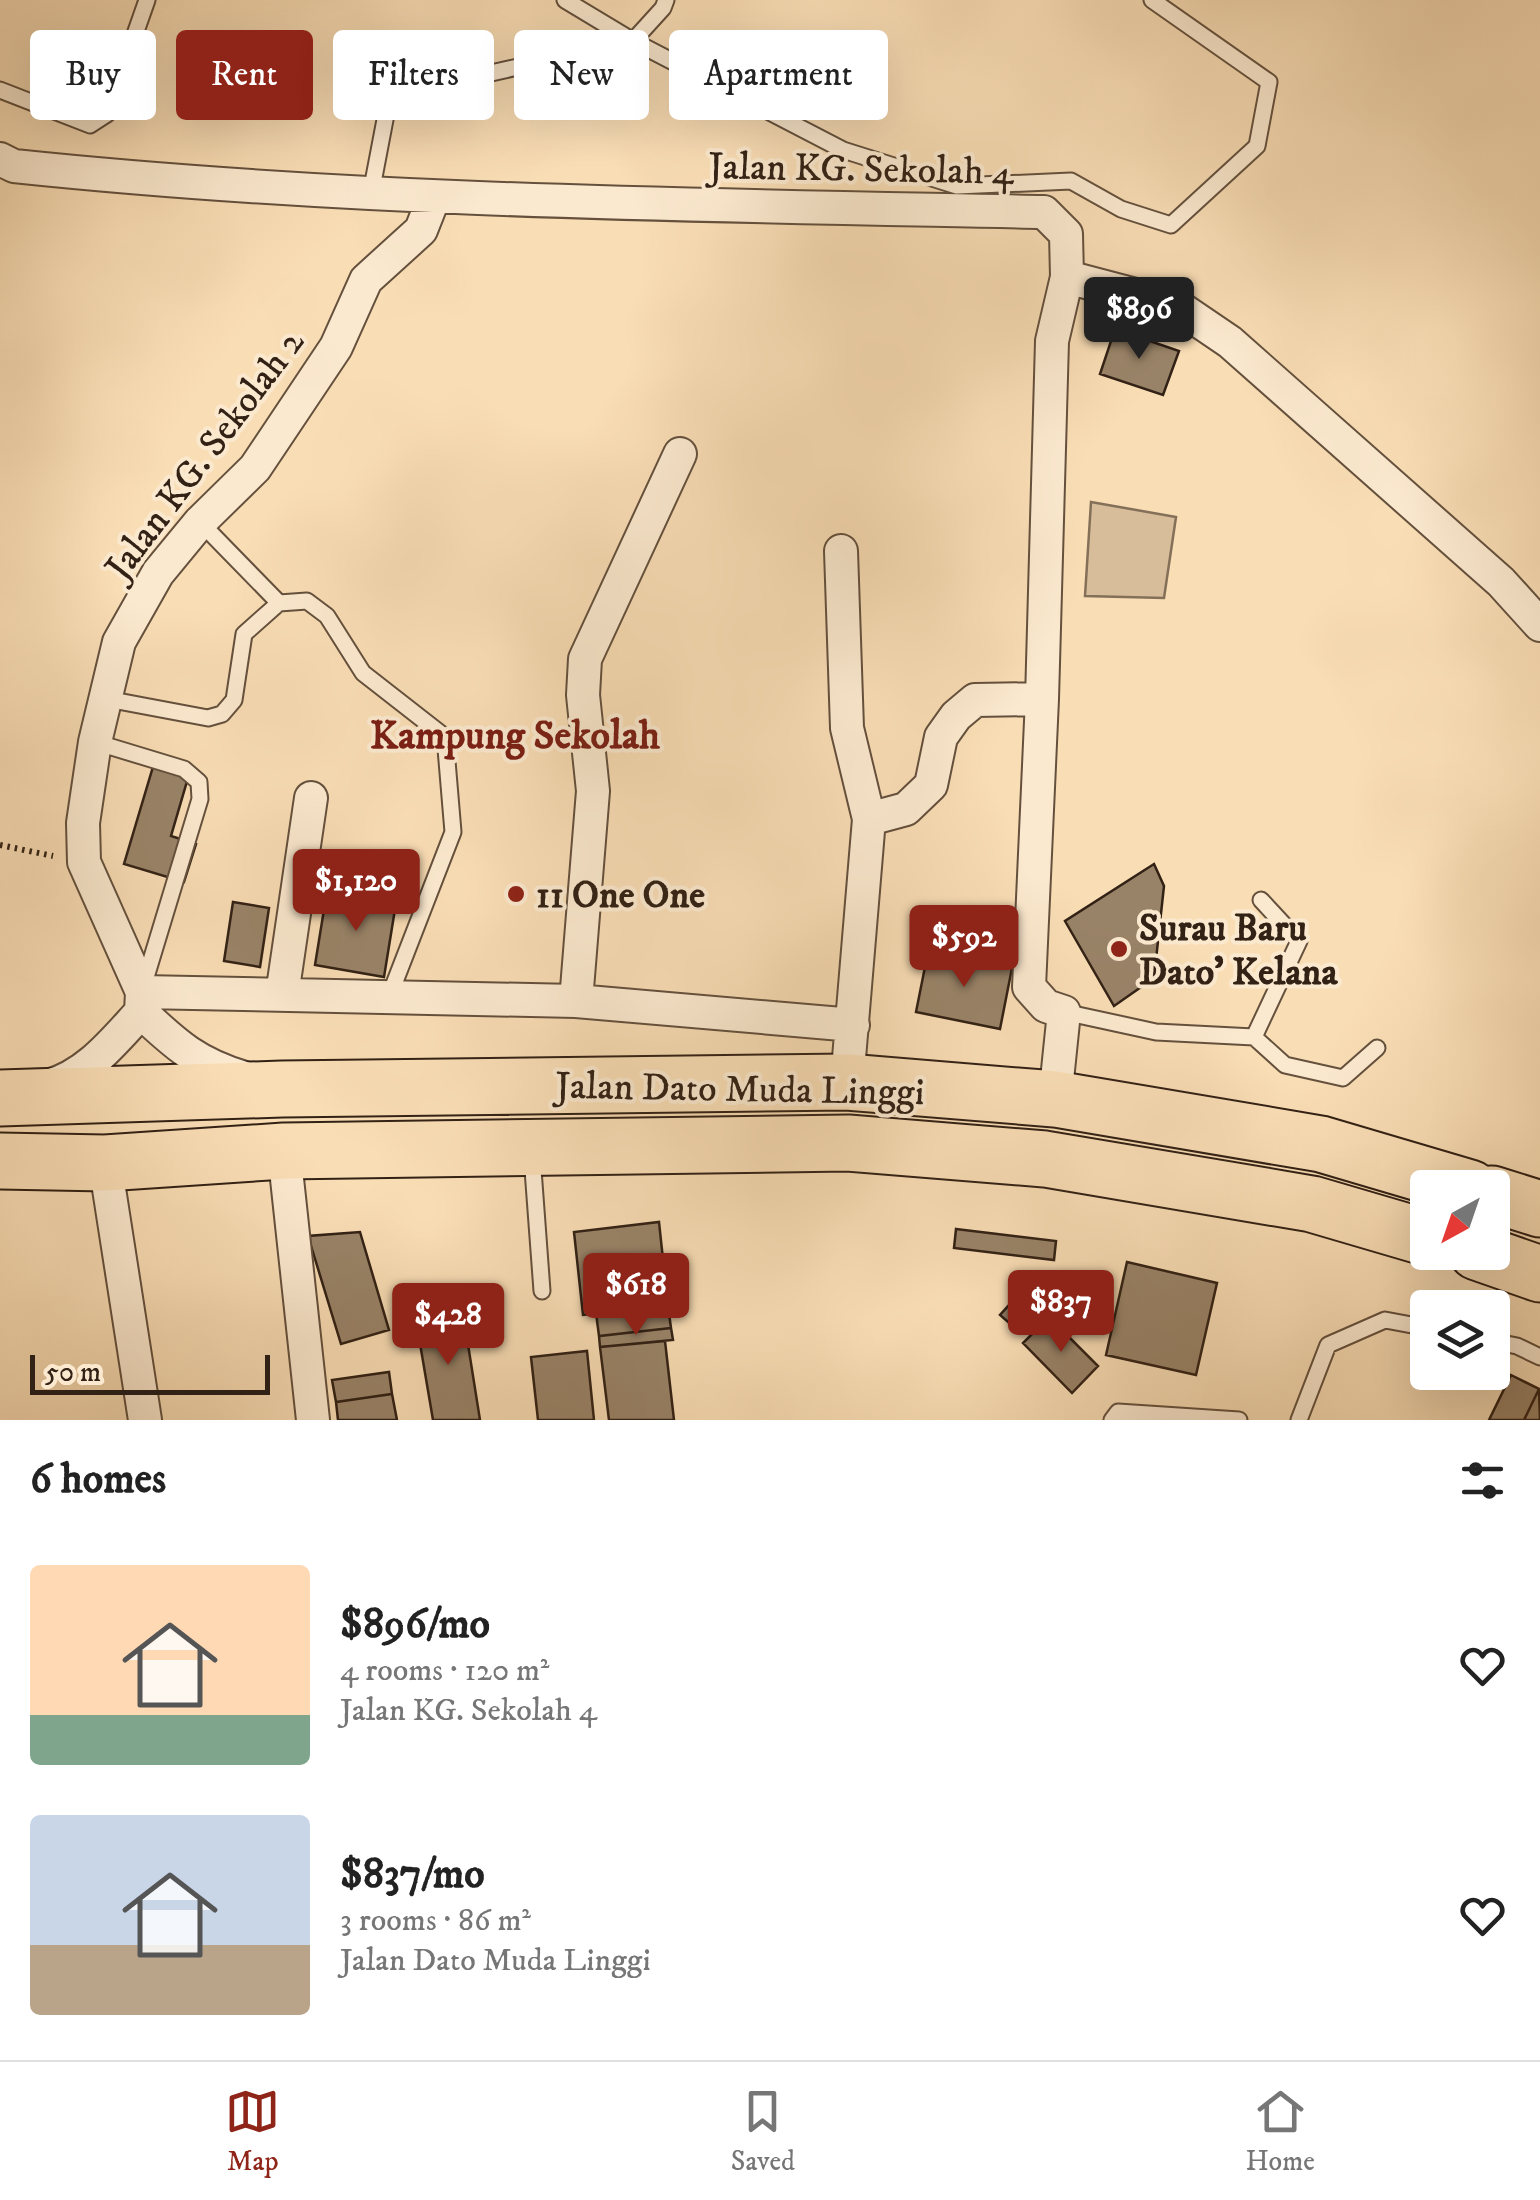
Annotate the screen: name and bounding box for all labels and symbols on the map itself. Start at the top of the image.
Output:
street label: Jalan KG. Sekolah 4 [705,143,1015,197]
pin: $896 [1080,277,1198,362]
street label: Jalan KG. Sekolah 2 [94,320,316,593]
district label: Kampung Sekolah [370,712,661,762]
pin: $1,120 [275,849,437,934]
place label: 11 One One [536,872,705,920]
marker: 11 One One [505,883,527,905]
pin: $592 [905,905,1023,990]
place label: Surau Baru Dato' Kelana [1139,905,1338,997]
marker: Surau Baru Dato' Kelana [1108,938,1130,960]
street label: Jalan Dato Muda Linggi [552,1063,925,1117]
north arrow [1410,1170,1510,1270]
pin: $618 [577,1253,695,1338]
pin: $837 [1002,1270,1120,1355]
pin: $428 [389,1283,507,1368]
scale bar [30,1350,270,1394]

